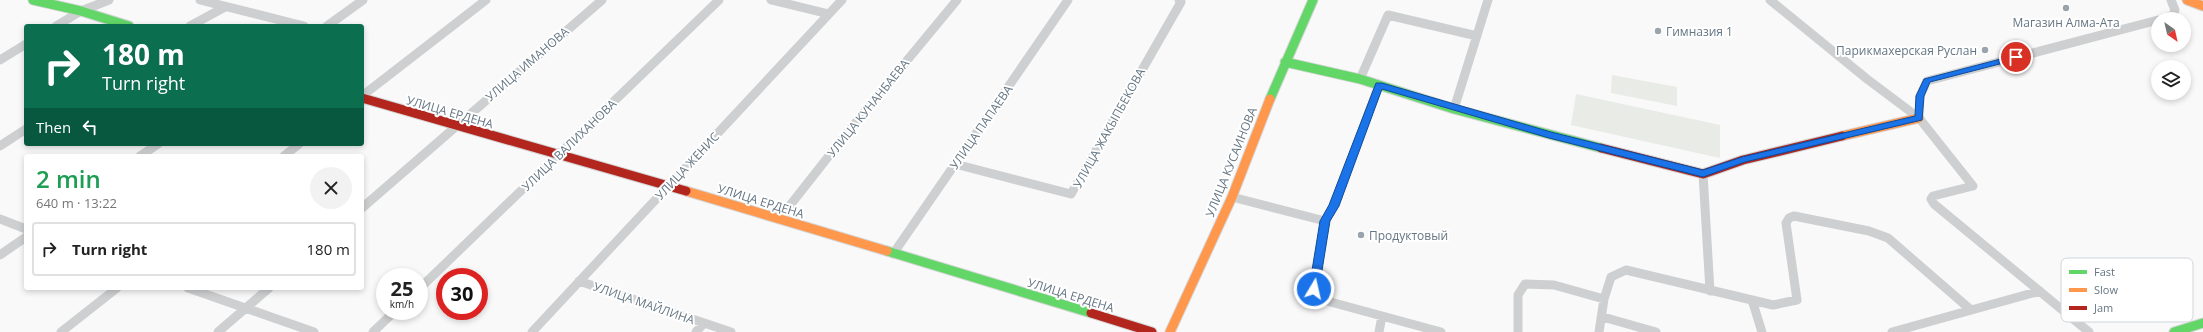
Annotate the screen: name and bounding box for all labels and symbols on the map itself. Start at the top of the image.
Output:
marker: Магазин Алма-Ата [2061,3,2071,13]
north arrow [2151,12,2191,52]
place label: Магазин Алма-Ата [2012,14,2120,31]
street label: УЛИЦА ИМАНОВА [482,23,573,105]
place label: Гимназия 1 [1666,23,1733,40]
marker: Гимназия 1 [1653,26,1663,36]
pin [1999,40,2033,74]
place label: Парикмахерская Руслан [1836,42,1977,59]
marker: Парикмахерская Руслан [1980,45,1990,55]
street label: УЛИЦА КУНАНБАЕВА [823,55,913,161]
street label: УЛИЦА ЖАКЫПБЕКОВА [1069,65,1149,191]
street label: УЛИЦА ПАПАЕВА [946,81,1017,173]
street label: УЛИЦА ЕРДЕНА [405,91,496,133]
street label: УЛИЦА ВАЛИХАНОВА [518,95,620,195]
street label: УЛИЦА КУСАИНОВА [1201,104,1261,219]
street label: УЛИЦА ЖЕНИС [651,128,723,204]
street label: УЛИЦА ЕРДЕНА [716,180,807,222]
place label: Продуктовый [1369,227,1448,244]
marker: Продуктовый [1356,230,1366,240]
legend [2061,258,2193,322]
text: Fast [2094,264,2115,279]
speed limit sign: 30 [436,268,488,320]
position arrow [1293,268,1335,310]
street label: УЛИЦА ЕРДЕНА [1026,274,1117,316]
street label: УЛИЦА МАЙЛИНА [591,278,697,328]
text: Slow [2094,282,2118,297]
text: Jam [2093,300,2113,315]

